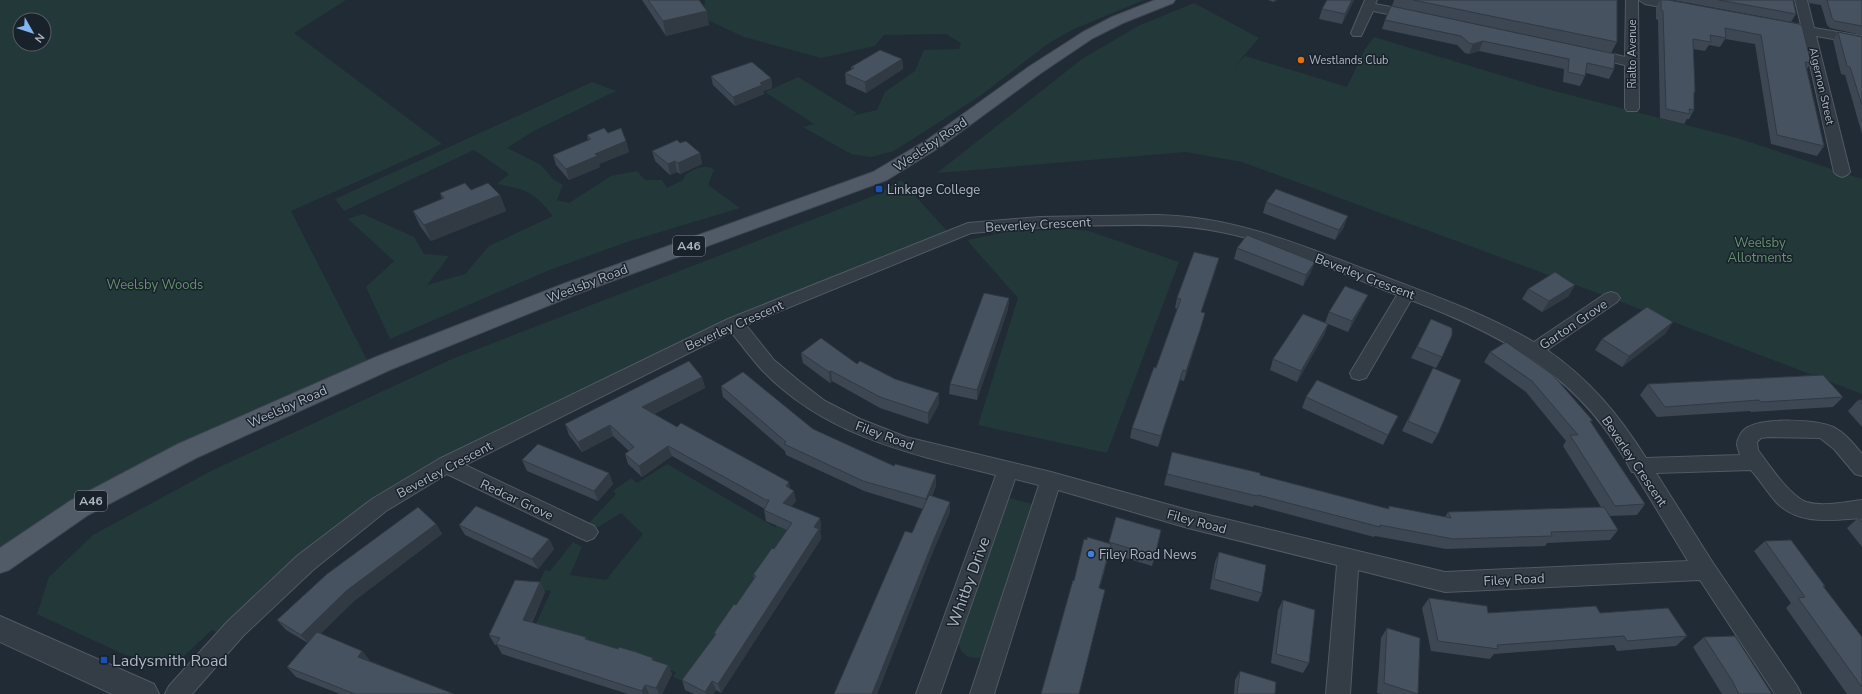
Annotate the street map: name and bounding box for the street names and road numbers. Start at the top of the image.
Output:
street label: Rialto Avenue [1625,19,1640,89]
street label: Algernon Street [1805,46,1838,126]
street label: Weelsby Road [890,114,971,176]
street label: Beverley Crescent [985,213,1092,237]
road number: A46 [673,236,705,256]
street label: Beverley Crescent [1312,250,1418,304]
street label: Weelsby Road [544,260,630,308]
street label: Garton Grove [1536,295,1611,354]
street label: Beverley Crescent [682,296,787,356]
street label: Weelsby Road [245,381,330,432]
street label: Beverley Crescent [1597,413,1671,511]
street label: Filey Road [853,417,916,455]
street label: Beverley Crescent [394,437,496,503]
street label: Redcar Grove [477,475,556,525]
road number: A46 [75,491,107,511]
street label: Filey Road [1165,505,1229,539]
street label: Whitby Drive [942,534,996,631]
street label: Filey Road [1483,569,1545,591]

